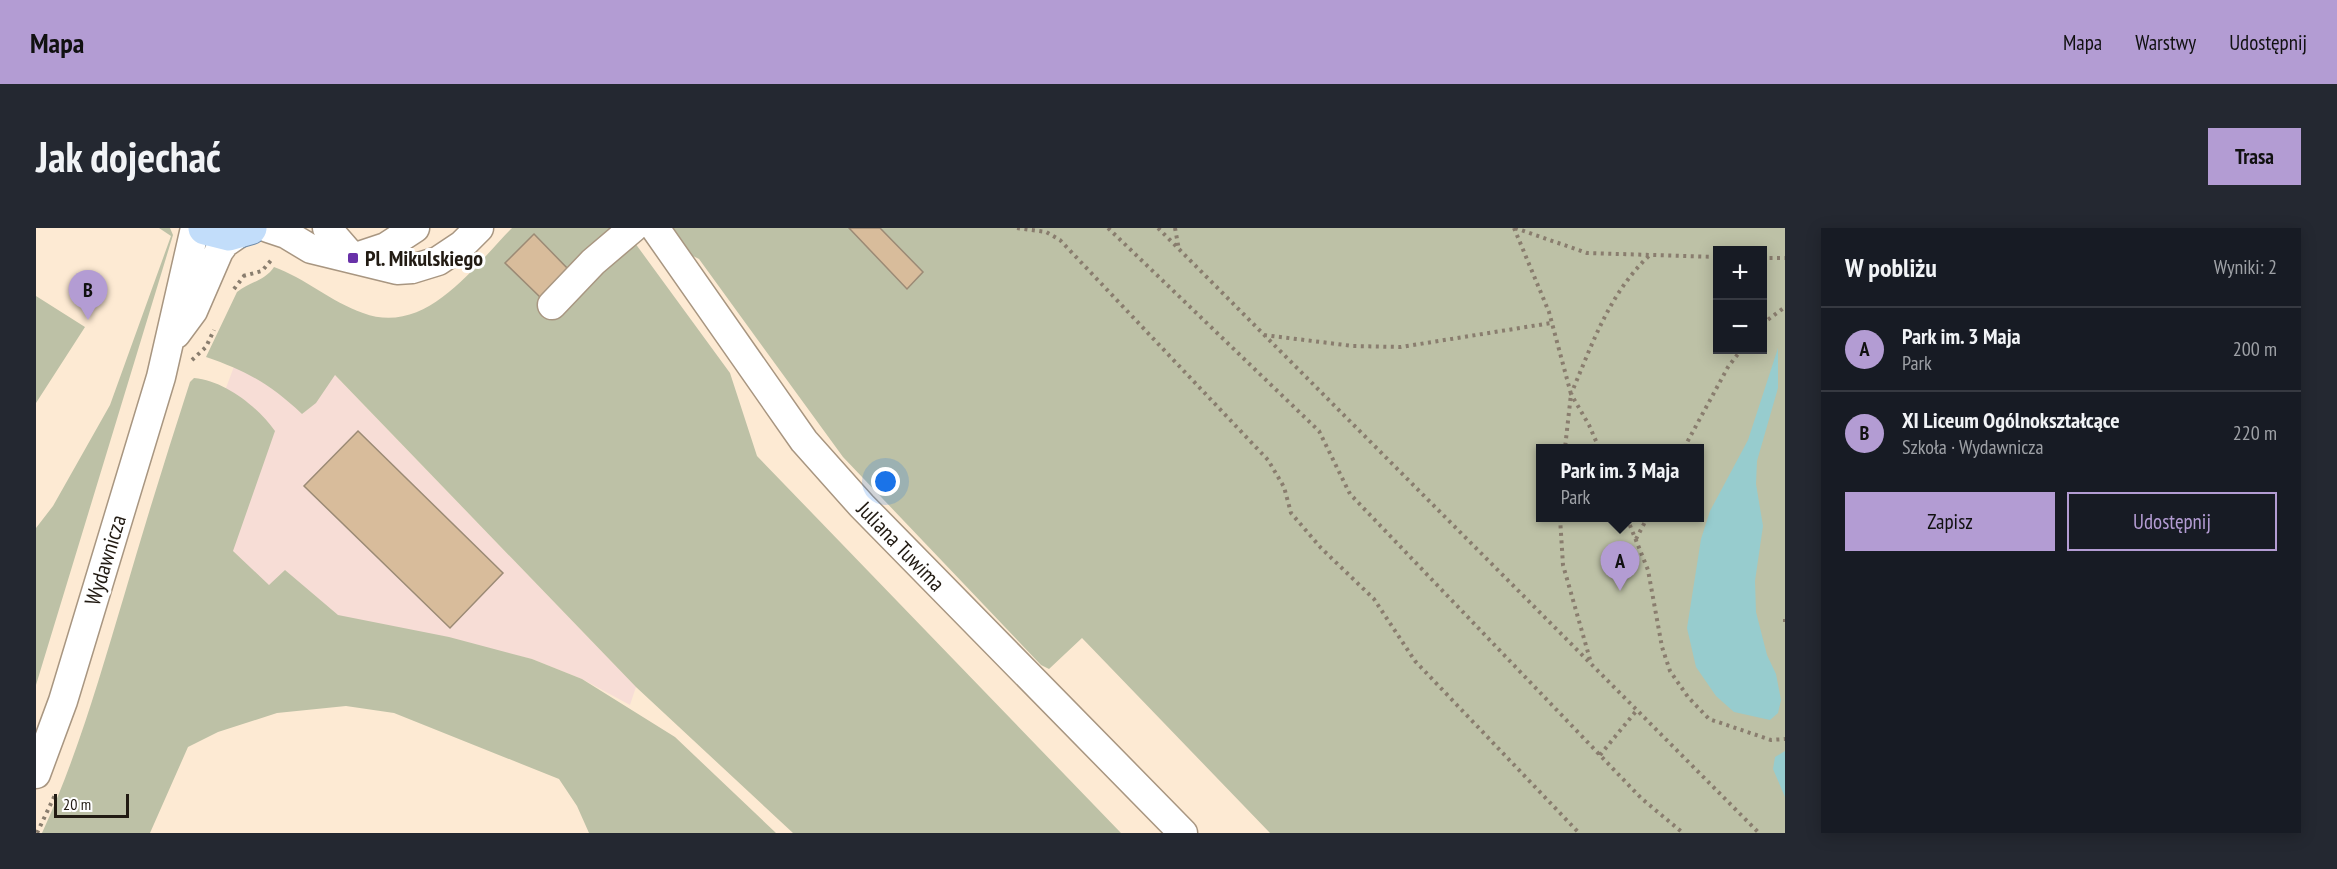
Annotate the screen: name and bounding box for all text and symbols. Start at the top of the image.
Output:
text: Mapa [30,24,84,61]
text: Mapa [2063,29,2102,56]
text: Warstwy [2135,29,2196,56]
text: Udostępnij [2229,29,2307,56]
button: Trasa [2208,128,2301,185]
text: Jak dojechać [36,129,221,184]
place label: Pl. Mikulskiego [365,244,483,272]
map controls [1713,246,1767,354]
button: + [1713,246,1767,300]
marker: Pl. Mikulskiego [346,251,360,265]
text: W pobliżu [1845,251,1937,284]
text: Wyniki: 2 [2214,254,2277,280]
pin: B [68,270,108,320]
button: − [1713,300,1767,354]
text: Park im. 3 Maja [1902,322,2021,350]
text: A [1859,336,1870,362]
text: 200 m [2233,336,2277,362]
text: Park [1902,350,1932,376]
text: XI Liceum Ogólnokształcące [1902,406,2120,434]
text: B [1860,420,1869,446]
text: 220 m [2233,420,2277,446]
text: Szkoła · Wydawnicza [1902,434,2043,460]
popup [1536,444,1704,522]
text: Park im. 3 Maja [1561,456,1679,484]
your location [871,467,900,496]
text: Park [1561,484,1590,510]
button: Zapisz [1845,492,2055,551]
button: Udostępnij [2067,492,2277,551]
street label: Juliana Tuwima [850,494,951,597]
street label: Wydawnicza [78,512,132,608]
pin: A [1600,542,1640,591]
scale bar [54,791,129,818]
text: 20 m [63,794,91,814]

